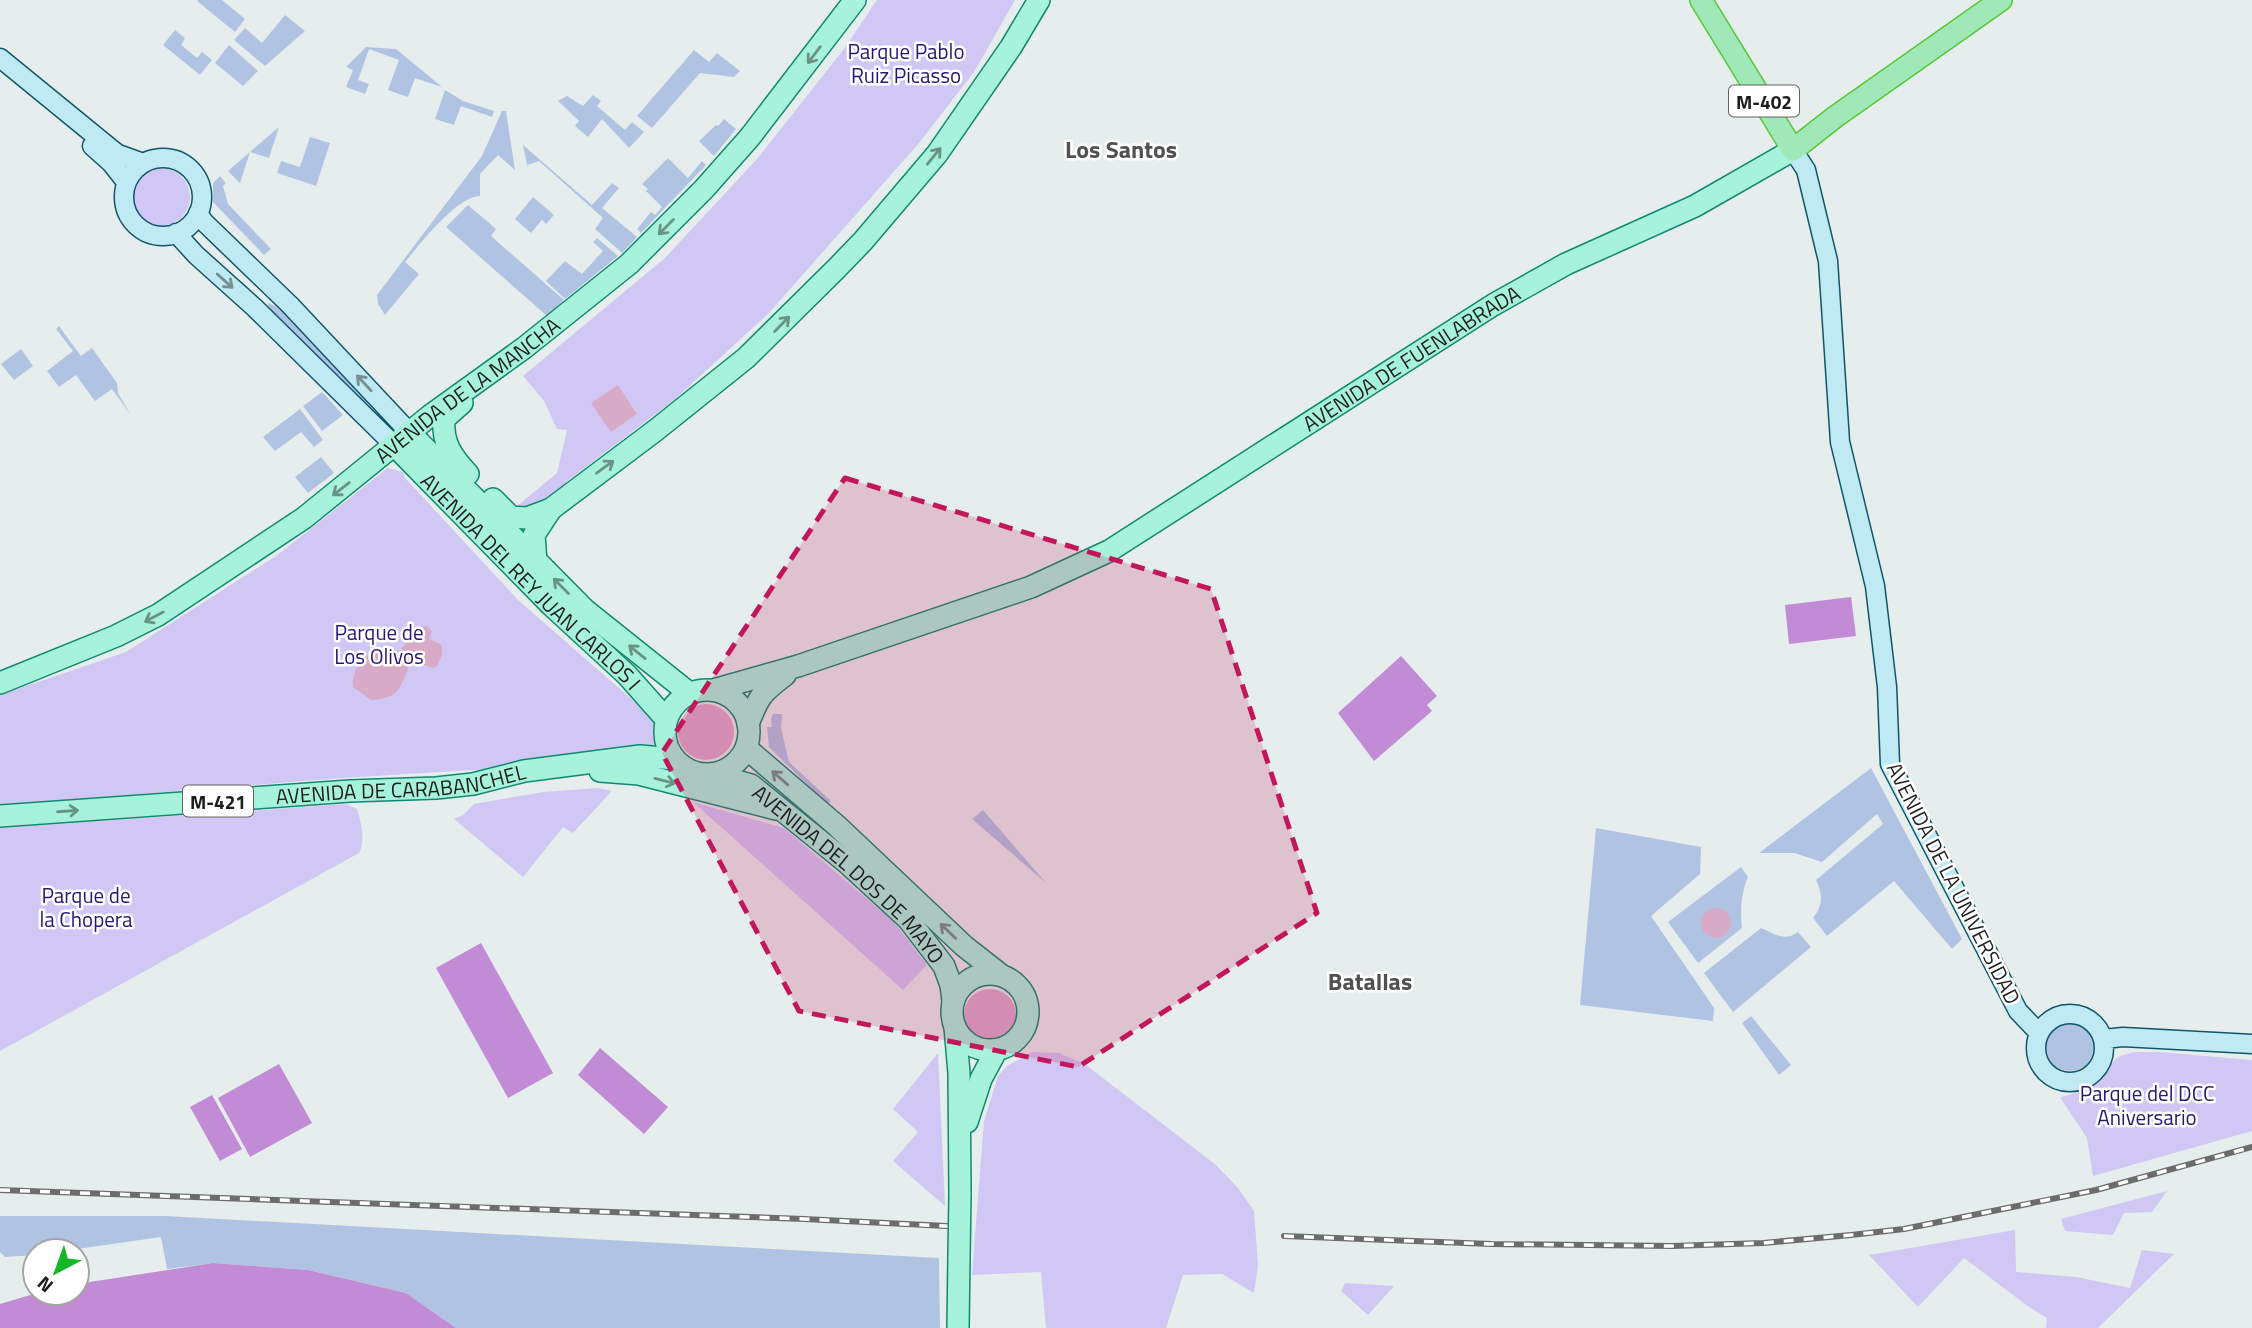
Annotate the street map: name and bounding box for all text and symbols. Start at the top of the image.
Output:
park label: Parque Pablo Ruiz Picasso [847,35,965,91]
one-way arrow [807,45,822,64]
road number: M-402 [1729,86,1799,116]
district label: Los Santos [1065,131,1177,167]
one-way arrow [927,147,942,165]
one-way arrow [657,218,674,235]
one-way arrow [216,273,234,289]
street label: AVENIDA DE FUENLABRADA [1296,277,1526,439]
street label: AVENIDA DE LA MANCHA [368,309,567,471]
one-way arrow [773,316,790,333]
one-way arrow [355,375,372,392]
one-way arrow [595,460,614,474]
street label: AVENIDA DEL REY JUAN CARLOS I [414,465,649,697]
one-way arrow [333,481,351,496]
one-way arrow [553,578,570,595]
one-way arrow [144,610,165,624]
park label: Parque de Los Olivos [334,616,424,672]
one-way arrow [628,645,647,660]
street label: AVENIDA DE CARABANCHEL [274,755,529,812]
street label: AVENIDA DE LA UNIVERSIDAD [1879,756,2029,1010]
one-way arrow [772,770,790,786]
one-way arrow [653,775,676,788]
street label: AVENIDA DEL DOS DE MAYO [746,776,952,970]
road number: M-421 [183,786,253,816]
one-way arrow [56,804,79,817]
park label: Parque de la Chopera [39,879,133,935]
one-way arrow [940,923,957,940]
district label: Batallas [1328,963,1412,999]
park label: Parque del DCC Aniversario [2080,1077,2214,1133]
north arrow [21,1237,91,1307]
text: N [30,1270,59,1300]

